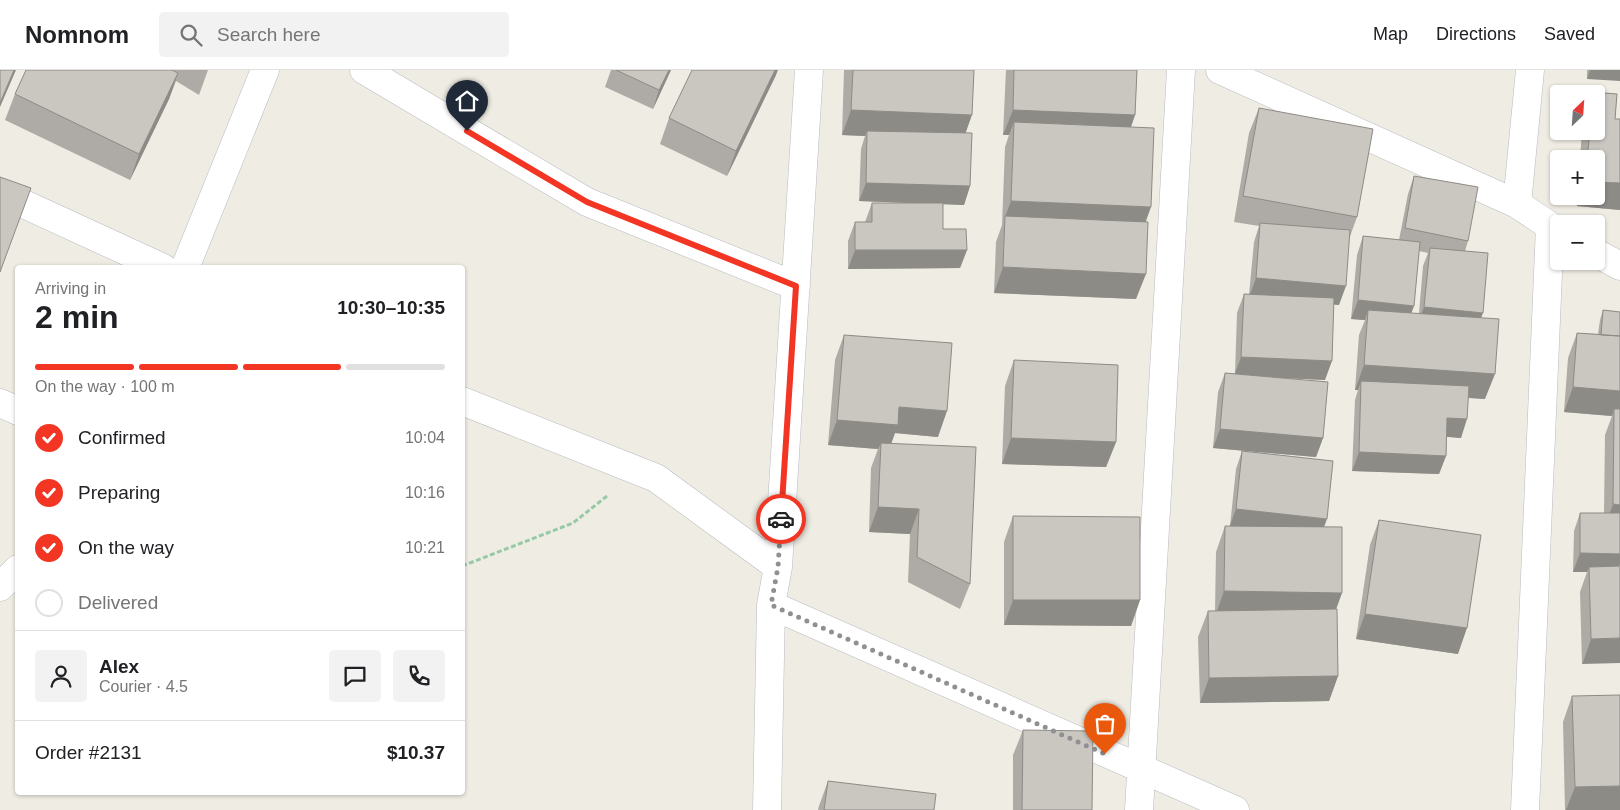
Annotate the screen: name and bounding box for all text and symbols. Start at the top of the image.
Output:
search box [159,12,509,57]
text: Nomnom [25,21,129,48]
icon: search [177,21,205,49]
text: Search here [217,24,321,45]
text: Map [1373,24,1408,44]
text: Directions [1436,24,1516,44]
text: Saved [1544,24,1595,44]
pin [446,80,488,131]
north arrow [1550,85,1605,140]
map controls [1550,85,1605,270]
icon: home [453,87,481,115]
button: + [1550,150,1605,205]
button: − [1550,215,1605,270]
text: Arriving in [35,280,106,297]
text: 10:30–10:35 [337,297,445,318]
text: 2 min [35,299,119,335]
text: On the way · 100 m [35,378,175,395]
icon: check [35,424,63,452]
text: Confirmed [78,427,166,448]
text: 10:04 [405,429,445,446]
icon: check [35,479,63,507]
text: Preparing [78,482,160,503]
text: 10:16 [405,484,445,501]
courier [756,494,806,544]
icon: car [767,505,795,533]
icon: check [35,534,63,562]
text: On the way [78,537,174,558]
text: 10:21 [405,539,445,556]
text: Delivered [78,592,158,613]
button: person [35,650,87,702]
button: chat [329,650,381,702]
button: phone [393,650,445,702]
text: Alex [99,656,139,677]
text: Courier · 4.5 [99,678,188,695]
pin [1084,703,1126,754]
icon: bag [1091,710,1119,738]
text: Order #2131 [35,742,142,763]
text: $10.37 [387,742,445,763]

